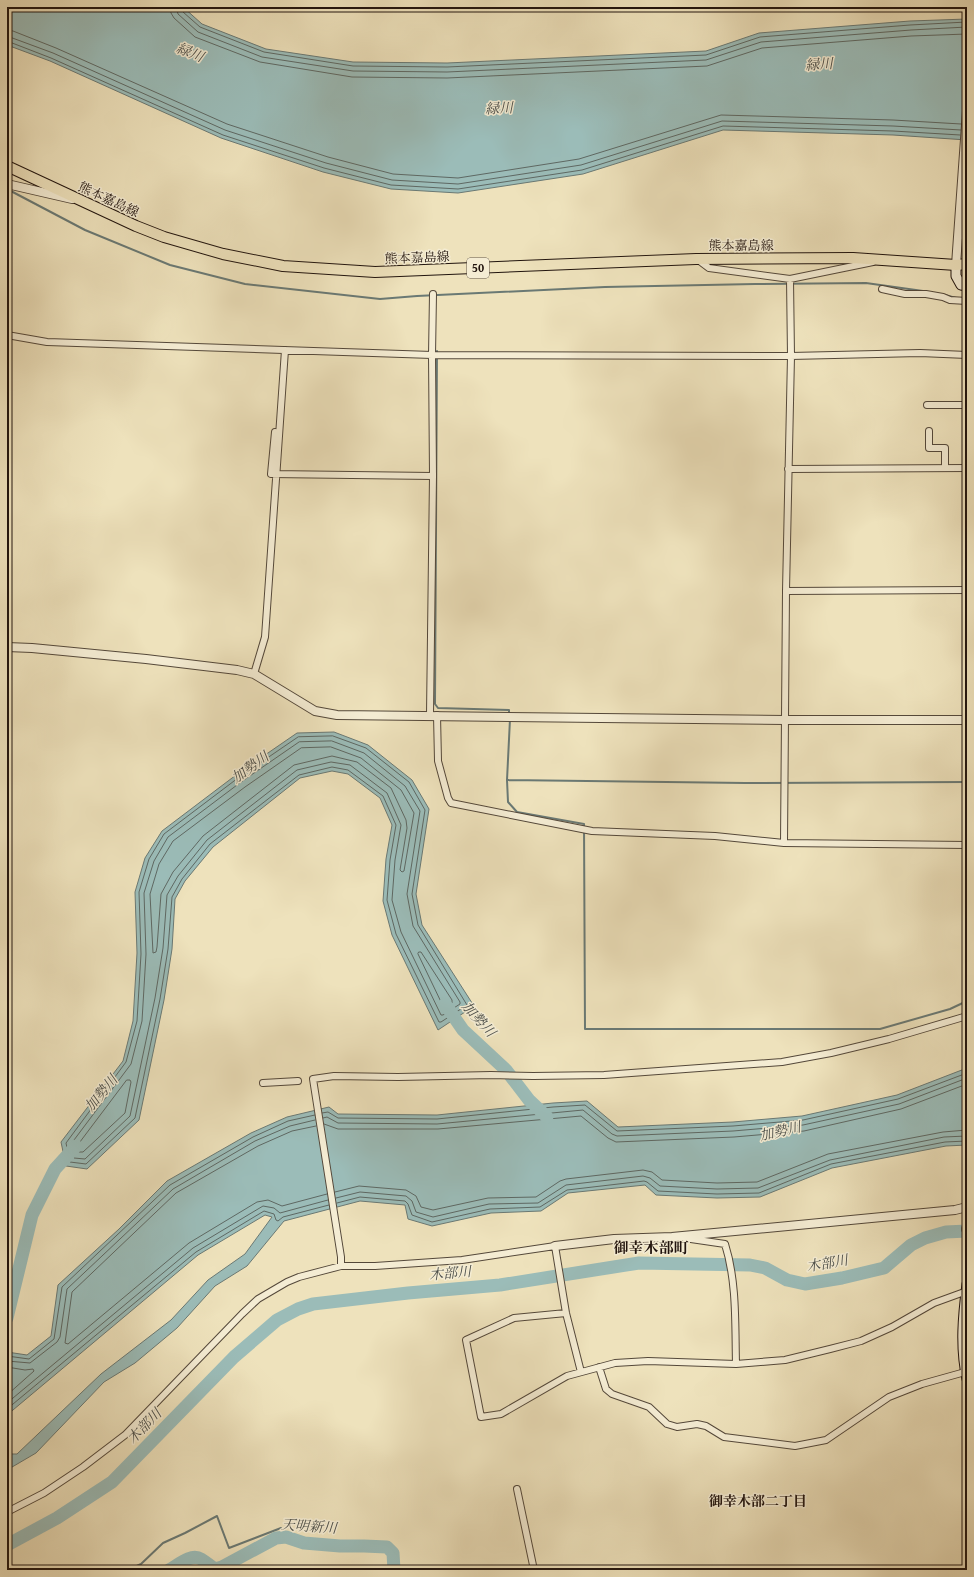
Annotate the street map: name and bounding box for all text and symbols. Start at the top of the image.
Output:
water label: 緑川 [173,37,209,67]
water label: 緑川 [804,53,836,75]
water label: 緑川 [484,97,516,119]
street label: 熊本嘉島線 [75,177,142,222]
street label: 熊本嘉島線 [708,236,774,255]
street label: 熊本嘉島線 [384,247,450,268]
road number: 50 [467,258,489,278]
water label: 加勢川 [227,745,274,787]
water label: 加勢川 [458,997,502,1043]
water label: 加勢川 [80,1069,123,1116]
water label: 加勢川 [757,1116,805,1145]
district label: 御幸木部町 [613,1237,689,1258]
water label: 木部川 [805,1249,851,1276]
water label: 木部川 [428,1261,474,1285]
water label: 木部川 [122,1403,167,1448]
district label: 御幸木部二丁目 [709,1491,807,1511]
water label: 天明新川 [280,1514,340,1538]

